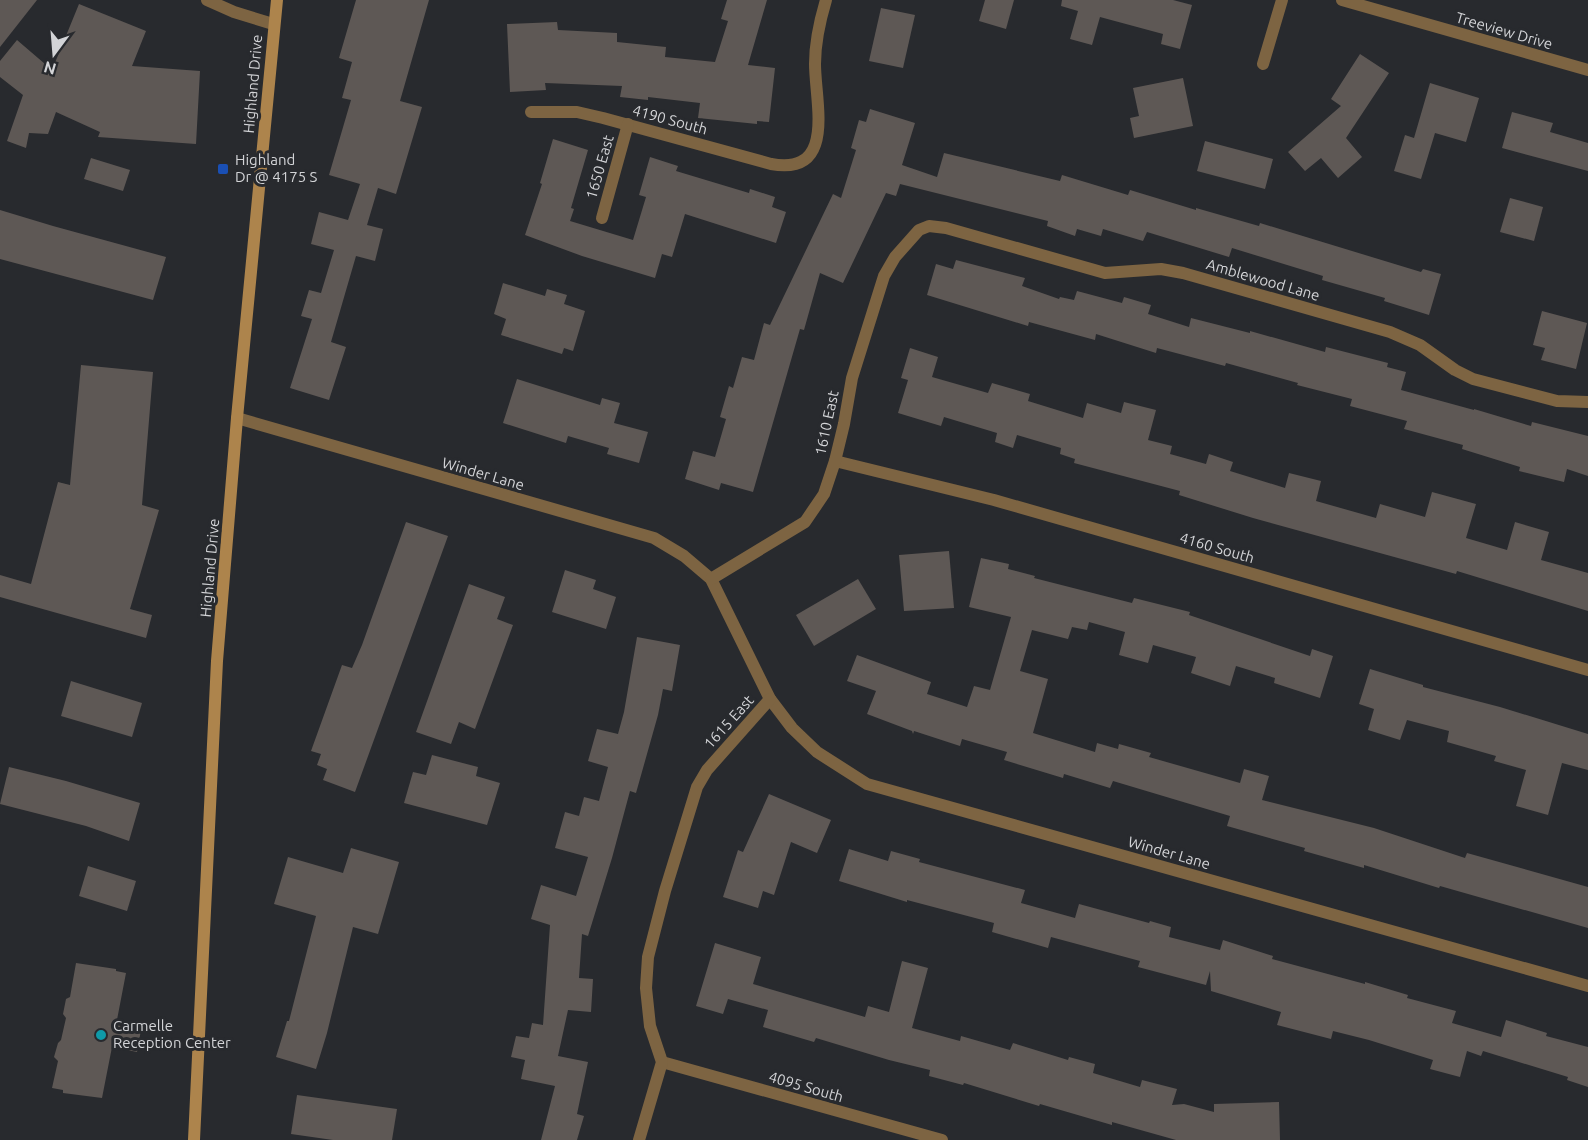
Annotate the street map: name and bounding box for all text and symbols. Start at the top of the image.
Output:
street label: Treeview Drive [1454,9,1554,52]
north arrow [24,24,84,84]
street label: Highland Drive [240,34,265,134]
text: N [42,58,58,79]
street label: 4190 South [631,101,709,138]
street label: 1650 East [582,133,617,201]
place label: Highland Dr @ 4175 S [235,151,318,185]
marker: Highland Dr @ 4175 S [216,162,230,176]
street label: Amblewood Lane [1204,255,1322,304]
street label: 1610 East [811,389,842,457]
street label: Winder Lane [440,454,526,493]
street label: Highland Drive [197,518,222,618]
street label: 4160 South [1178,529,1256,566]
street label: 1615 East [700,691,757,752]
street label: Winder Lane [1126,833,1212,872]
place label: Carmelle Reception Center [113,1017,231,1051]
marker: Carmelle Reception Center [94,1028,108,1042]
street label: 4095 South [767,1068,845,1105]

